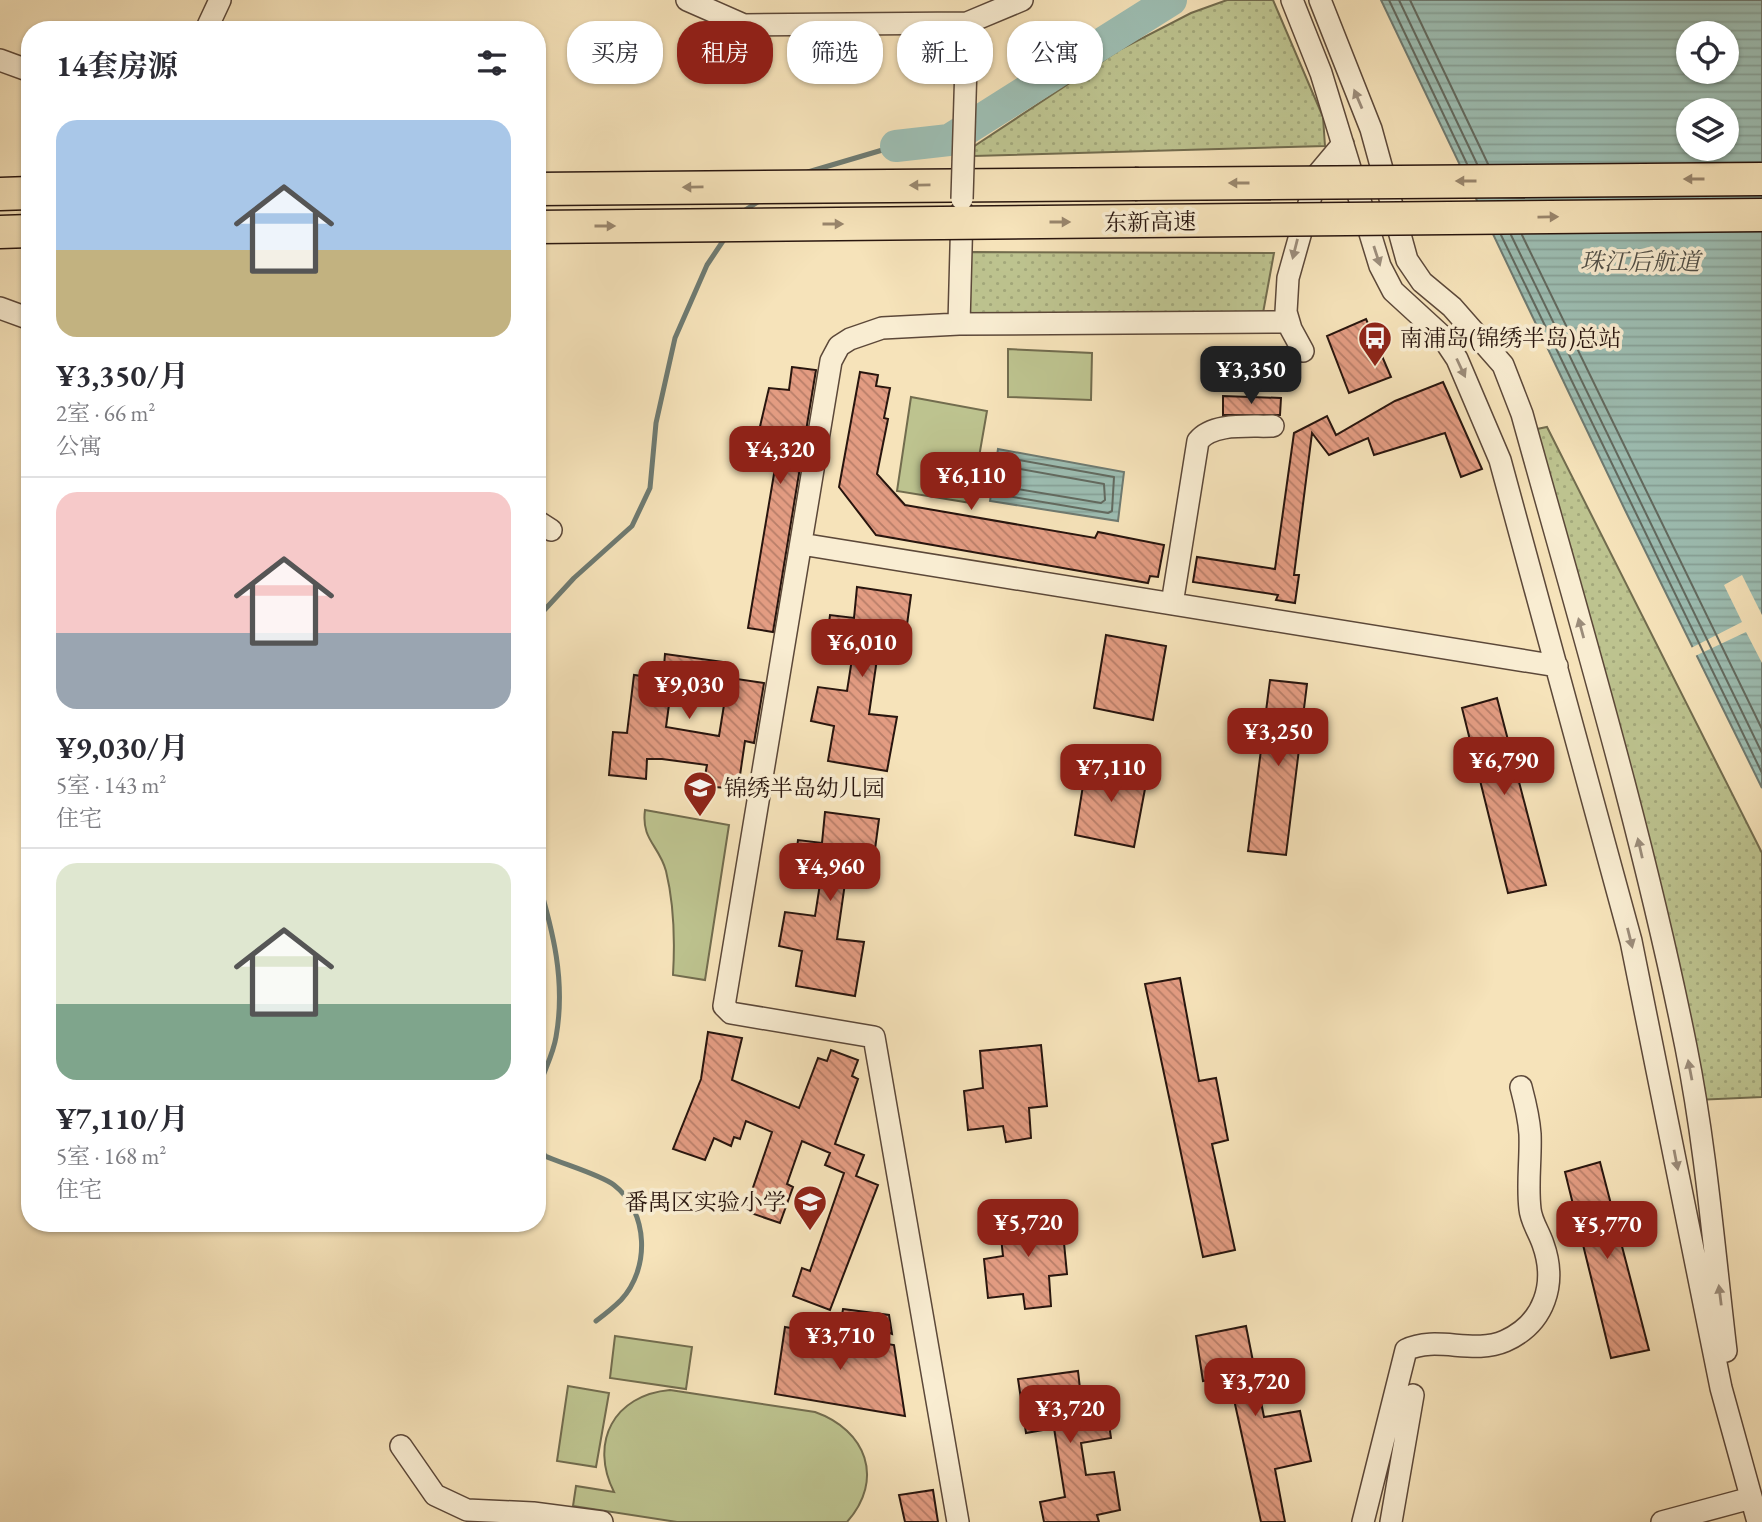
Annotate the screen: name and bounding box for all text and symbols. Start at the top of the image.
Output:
chip: 买房 [567,21,663,84]
chip: 租房 [677,21,773,84]
chip: 筛选 [787,21,883,84]
chip: 新上 [897,21,993,84]
chip: 公寓 [1007,21,1103,84]
map controls [1676,21,1739,161]
button: locate [1676,21,1739,84]
icon: filters [473,44,511,82]
text: 14套房源 [56,46,178,85]
one-way arrow [1353,89,1364,110]
button: layers [1676,98,1739,161]
icon: home [221,166,347,292]
one-way arrow [1683,174,1705,185]
one-way arrow [1455,175,1477,187]
one-way arrow [1228,177,1250,189]
one-way arrow [909,180,931,191]
one-way arrow [681,182,703,193]
street label: 东新高速 [1104,206,1196,238]
one-way arrow [1538,212,1560,223]
one-way arrow [1050,217,1072,228]
one-way arrow [822,218,844,230]
one-way arrow [595,220,617,232]
one-way arrow [1289,238,1300,260]
one-way arrow [1373,246,1383,267]
water label: 珠江后航道 [1580,246,1703,277]
bus stop icon: 南浦岛(锦绣半岛)总站 [1356,319,1394,368]
place label: 南浦岛(锦绣半岛)总站 [1400,323,1622,353]
pin: ¥3,350 [1194,346,1308,406]
text: ¥3,350 [1216,354,1286,384]
text: ¥3,350/月 [56,356,189,395]
one-way arrow [1455,358,1467,378]
text: 2室 · 66 m² [56,398,155,428]
pin: ¥4,320 [723,426,837,486]
text: 公寓 [56,431,102,461]
text: ¥4,320 [745,434,815,464]
pin: ¥6,110 [914,452,1028,512]
text: ¥6,110 [936,460,1006,490]
icon: home [221,538,347,664]
one-way arrow [1575,617,1586,639]
pin: ¥6,010 [805,620,919,679]
text: ¥6,010 [827,627,897,657]
pin: ¥9,030 [632,662,746,721]
text: ¥9,030 [654,669,724,699]
pin: ¥3,250 [1221,708,1335,768]
text: ¥3,250 [1243,716,1313,746]
text: ¥9,030/月 [56,728,189,767]
pin: ¥6,790 [1447,738,1561,797]
pin: ¥7,110 [1054,744,1168,804]
text: ¥6,790 [1469,745,1539,775]
text: ¥7,110 [1076,752,1146,782]
school or university icon: 锦绣半岛幼儿园 [681,769,719,818]
text: 5室 · 143 m² [56,770,166,800]
place label: 锦绣半岛幼儿园 [724,773,885,803]
text: 住宅 [56,803,102,833]
one-way arrow [1634,837,1645,859]
pin: ¥4,960 [773,844,887,903]
text: ¥4,960 [795,851,865,881]
icon: home [221,909,347,1035]
one-way arrow [1624,927,1635,949]
one-way arrow [1684,1059,1695,1081]
text: ¥7,110/月 [56,1099,189,1138]
text: 5室 · 168 m² [56,1141,166,1171]
one-way arrow [1671,1149,1682,1171]
text: 住宅 [56,1174,102,1204]
school or university icon: 番禺区实验小学 [791,1183,829,1232]
place label: 番禺区实验小学 [625,1187,786,1217]
pin: ¥5,720 [971,1200,1085,1259]
pin: ¥5,770 [1550,1202,1664,1261]
text: ¥5,720 [993,1207,1063,1237]
text: ¥5,770 [1572,1209,1642,1239]
one-way arrow [1714,1284,1725,1306]
pin: ¥3,710 [783,1312,897,1372]
text: ¥3,710 [805,1320,875,1350]
pin: ¥3,720 [1198,1358,1312,1418]
text: ¥3,720 [1220,1366,1290,1396]
pin: ¥3,720 [1013,1386,1127,1445]
text: ¥3,720 [1035,1393,1105,1423]

